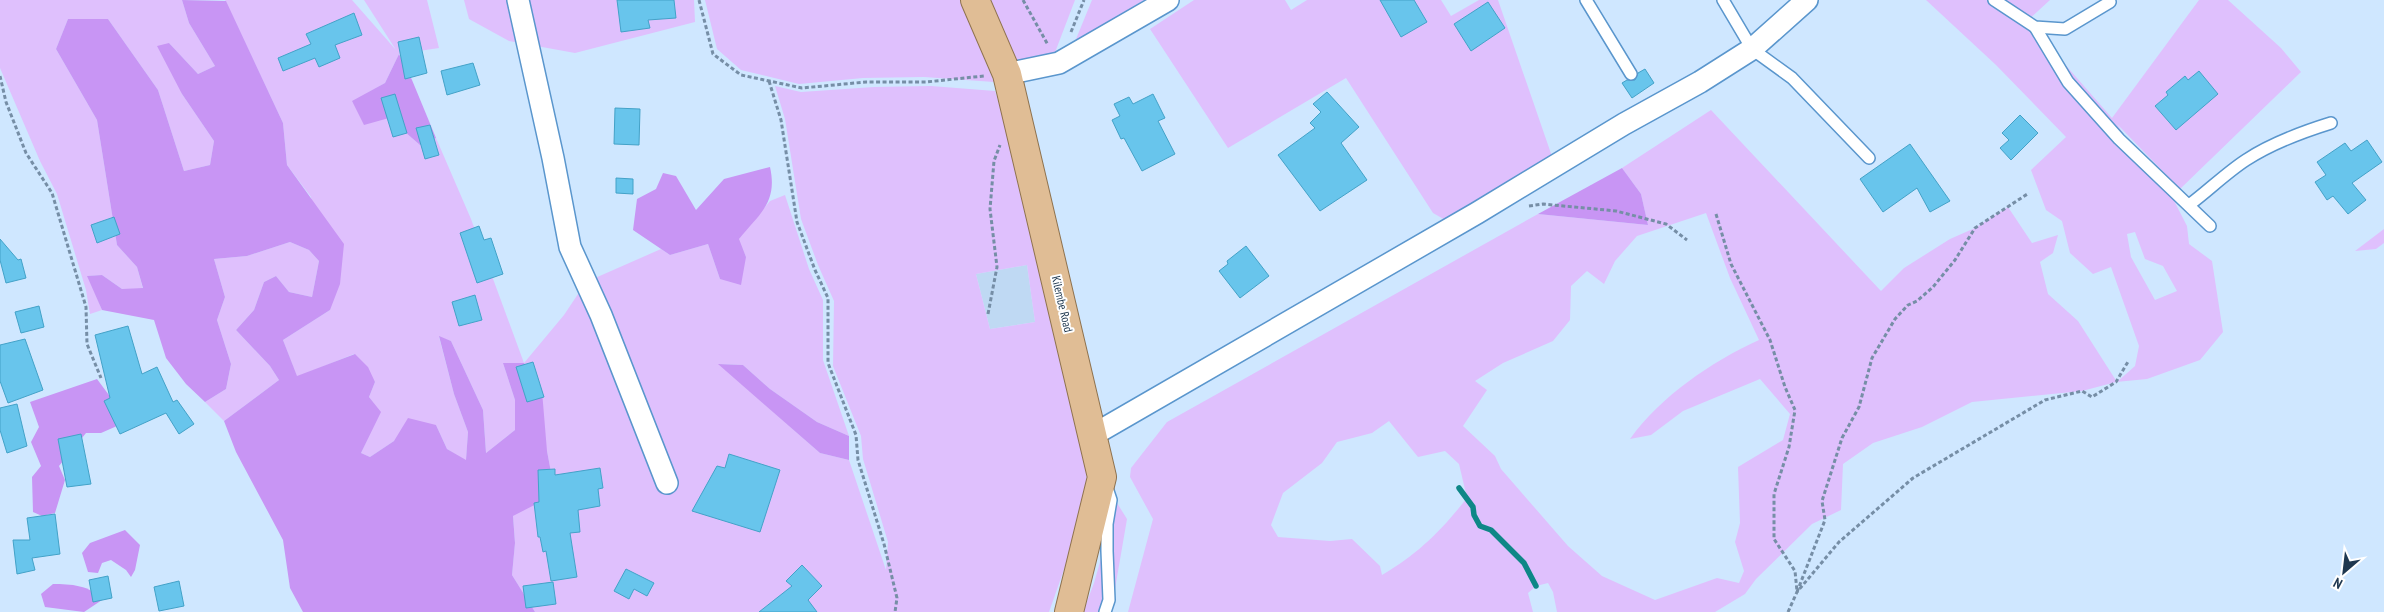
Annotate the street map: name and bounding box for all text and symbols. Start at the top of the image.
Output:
street label: Kilembe Road [1049,274,1076,333]
north arrow [2319,547,2369,597]
text: N [2330,574,2345,593]

